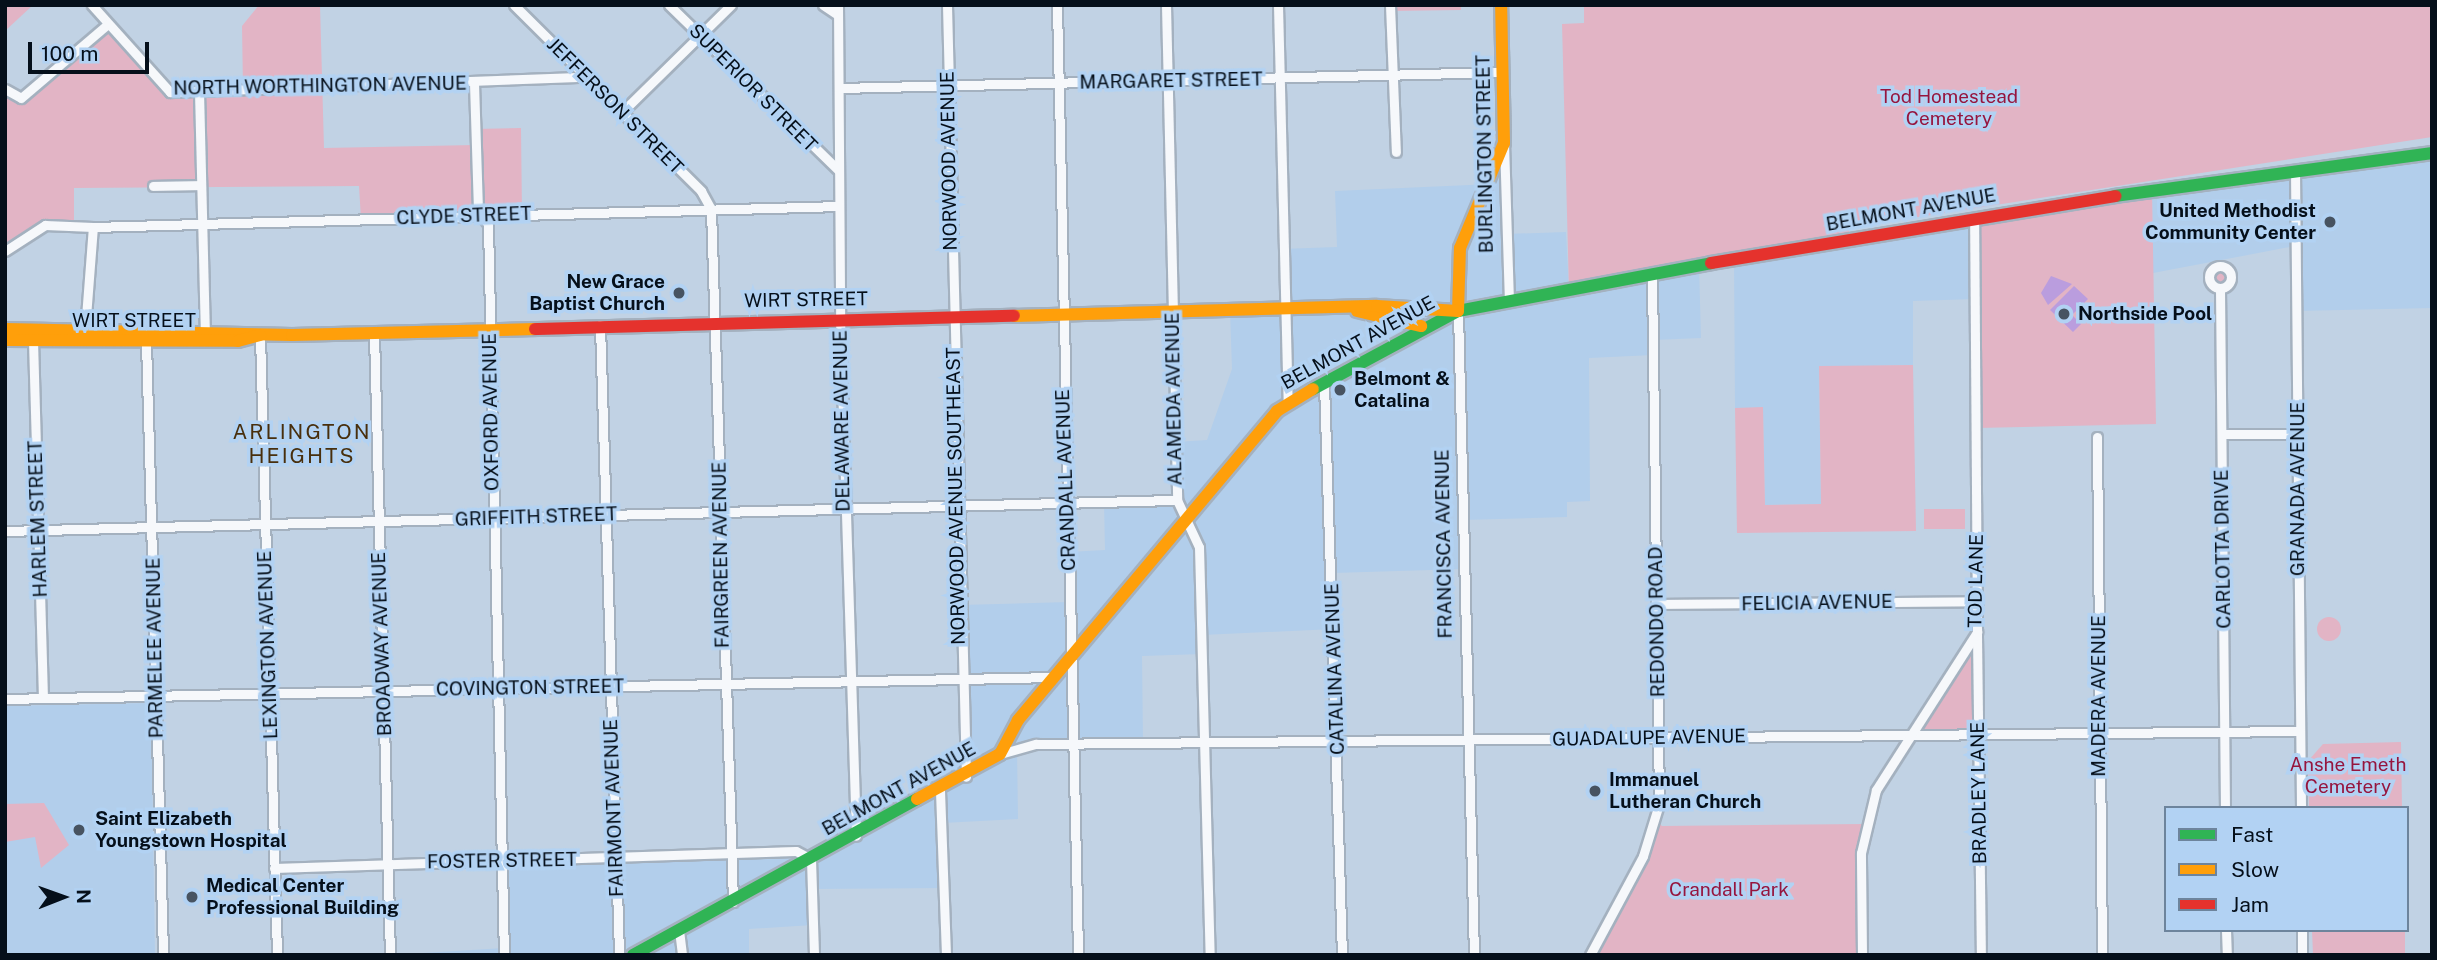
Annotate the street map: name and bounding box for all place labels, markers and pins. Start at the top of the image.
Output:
place label: United Methodist Community Center [2145,200,2316,244]
marker: United Methodist Community Center [2322,214,2338,230]
place label: New Grace Baptist Church [529,271,665,315]
marker: New Grace Baptist Church [671,285,687,301]
place label: Northside Pool [2078,303,2212,325]
marker: Northside Pool [2056,306,2072,322]
place label: Belmont & Catalina [1354,368,1450,412]
marker: Belmont & Catalina [1332,382,1348,398]
place label: Immanuel Lutheran Church [1609,769,1761,813]
marker: Immanuel Lutheran Church [1587,783,1603,799]
place label: Saint Elizabeth Youngstown Hospital [95,808,287,852]
marker: Saint Elizabeth Youngstown Hospital [69,820,89,840]
place label: Medical Center Professional Building [206,875,399,919]
marker: Medical Center Professional Building [184,889,200,905]

